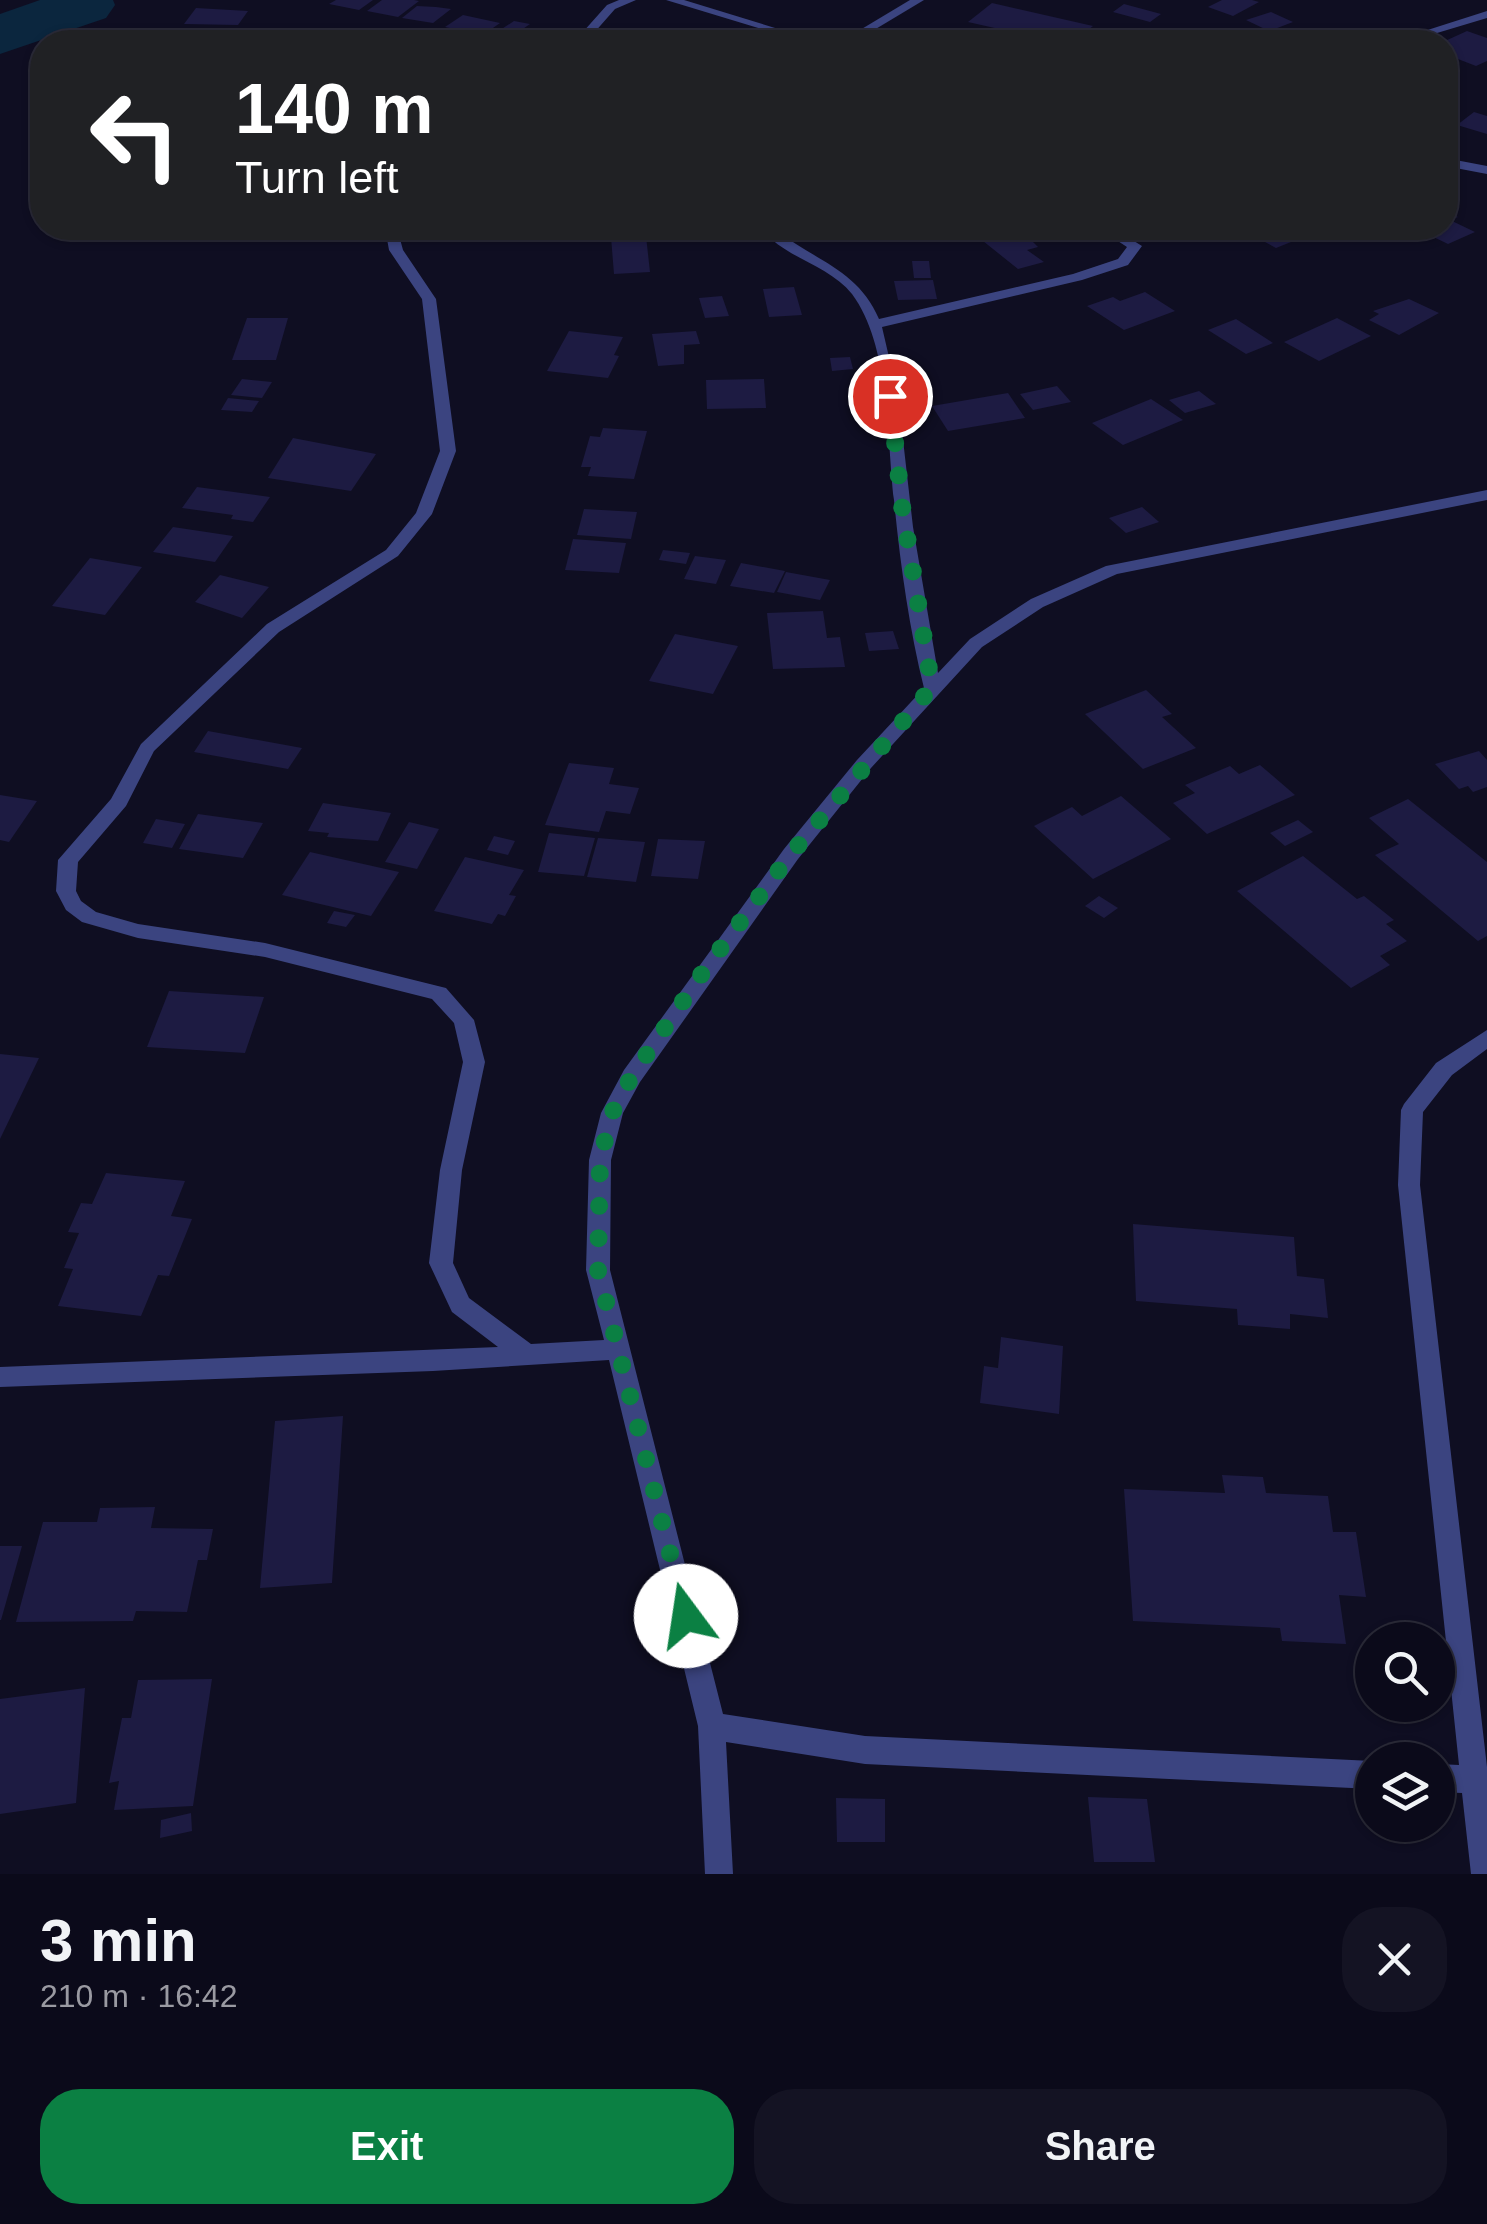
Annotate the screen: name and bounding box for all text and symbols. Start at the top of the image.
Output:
icon: left [70,70,200,200]
text: 140 m [235,70,433,148]
text: Turn left [235,152,398,203]
pin [848,354,933,439]
icon: arrive [863,369,918,424]
position arrow [634,1564,738,1668]
map controls [1355,1622,1455,1842]
button: search [1355,1622,1455,1722]
button: layers [1355,1742,1455,1842]
text: 3 min [40,1907,197,1974]
button: close [1342,1907,1447,2012]
text: 210 m · 16:42 [40,1978,237,2014]
button: Exit [40,2089,734,2204]
button: Share [754,2089,1447,2204]

